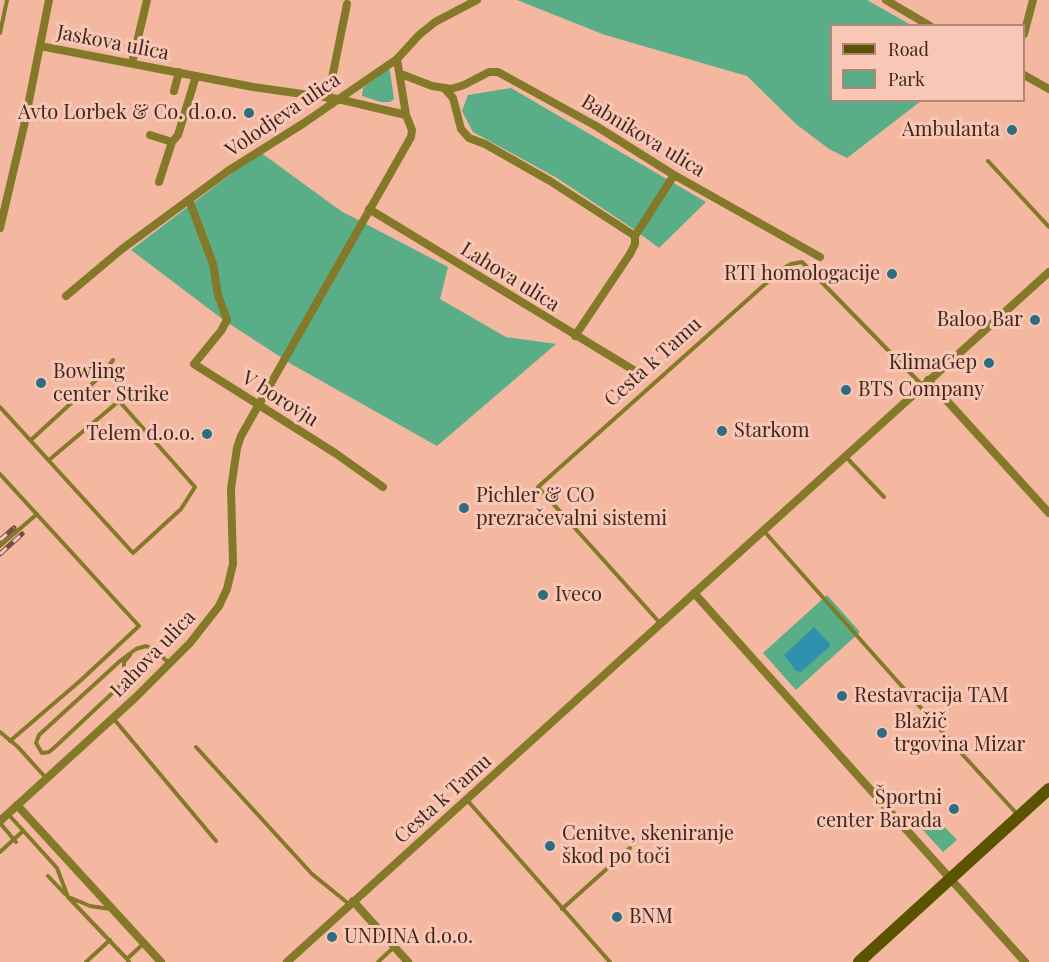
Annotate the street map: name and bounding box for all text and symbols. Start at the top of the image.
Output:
street label: Jaskova ulica [55,20,171,66]
legend [830,24,1025,102]
text: Road [888,37,929,61]
text: Park [888,67,925,91]
street label: Volodjeva ulica [221,68,345,162]
street label: Babnikova ulica [577,90,709,182]
place label: Avto Lorbek & Co. d.o.o. [18,101,237,125]
marker: Avto Lorbek & Co. d.o.o. [242,106,256,120]
place label: Ambulanta [902,118,1000,142]
marker: Ambulanta [1005,123,1019,137]
street label: Lahova ulica [456,237,564,317]
place label: RTI homologacije [724,262,880,286]
marker: RTI homologacije [885,267,899,281]
place label: Baloo Bar [937,308,1023,332]
street label: Cesta k Tamu [600,312,706,412]
marker: Baloo Bar [1028,313,1042,327]
place label: KlimaGep [889,351,977,375]
marker: KlimaGep [982,356,996,370]
place label: Bowling center Strike [53,360,169,407]
street label: V borovju [237,366,323,432]
marker: Bowling center Strike [34,376,48,390]
place label: BTS Company [858,378,984,402]
marker: BTS Company [839,383,853,397]
place label: Starkom [734,419,809,443]
place label: Telem d.o.o. [86,422,195,446]
marker: Starkom [715,424,729,438]
marker: Telem d.o.o. [200,427,214,441]
place label: Pichler & CO prezračevalni sistemi [476,484,667,531]
marker: Pichler & CO prezračevalni sistemi [457,501,471,515]
place label: Iveco [555,583,602,607]
marker: Iveco [536,588,550,602]
street label: Lahova ulica [106,605,200,703]
place label: Restavracija TAM [854,684,1009,708]
marker: Restavracija TAM [835,689,849,703]
place label: Blažič trgovina Mizar [894,710,1025,757]
marker: Blažič trgovina Mizar [875,726,889,740]
street label: Cesta k Tamu [390,749,496,849]
place label: Športni center Barada [816,786,942,833]
marker: Športni center Barada [947,802,961,816]
place label: Cenitve, skeniranje škod po toči [562,822,734,869]
marker: Cenitve, skeniranje škod po toči [543,839,557,853]
place label: BNM [629,905,673,929]
marker: BNM [610,910,624,924]
place label: UNDINA d.o.o. [344,925,473,949]
marker: UNDINA d.o.o. [325,930,339,944]

